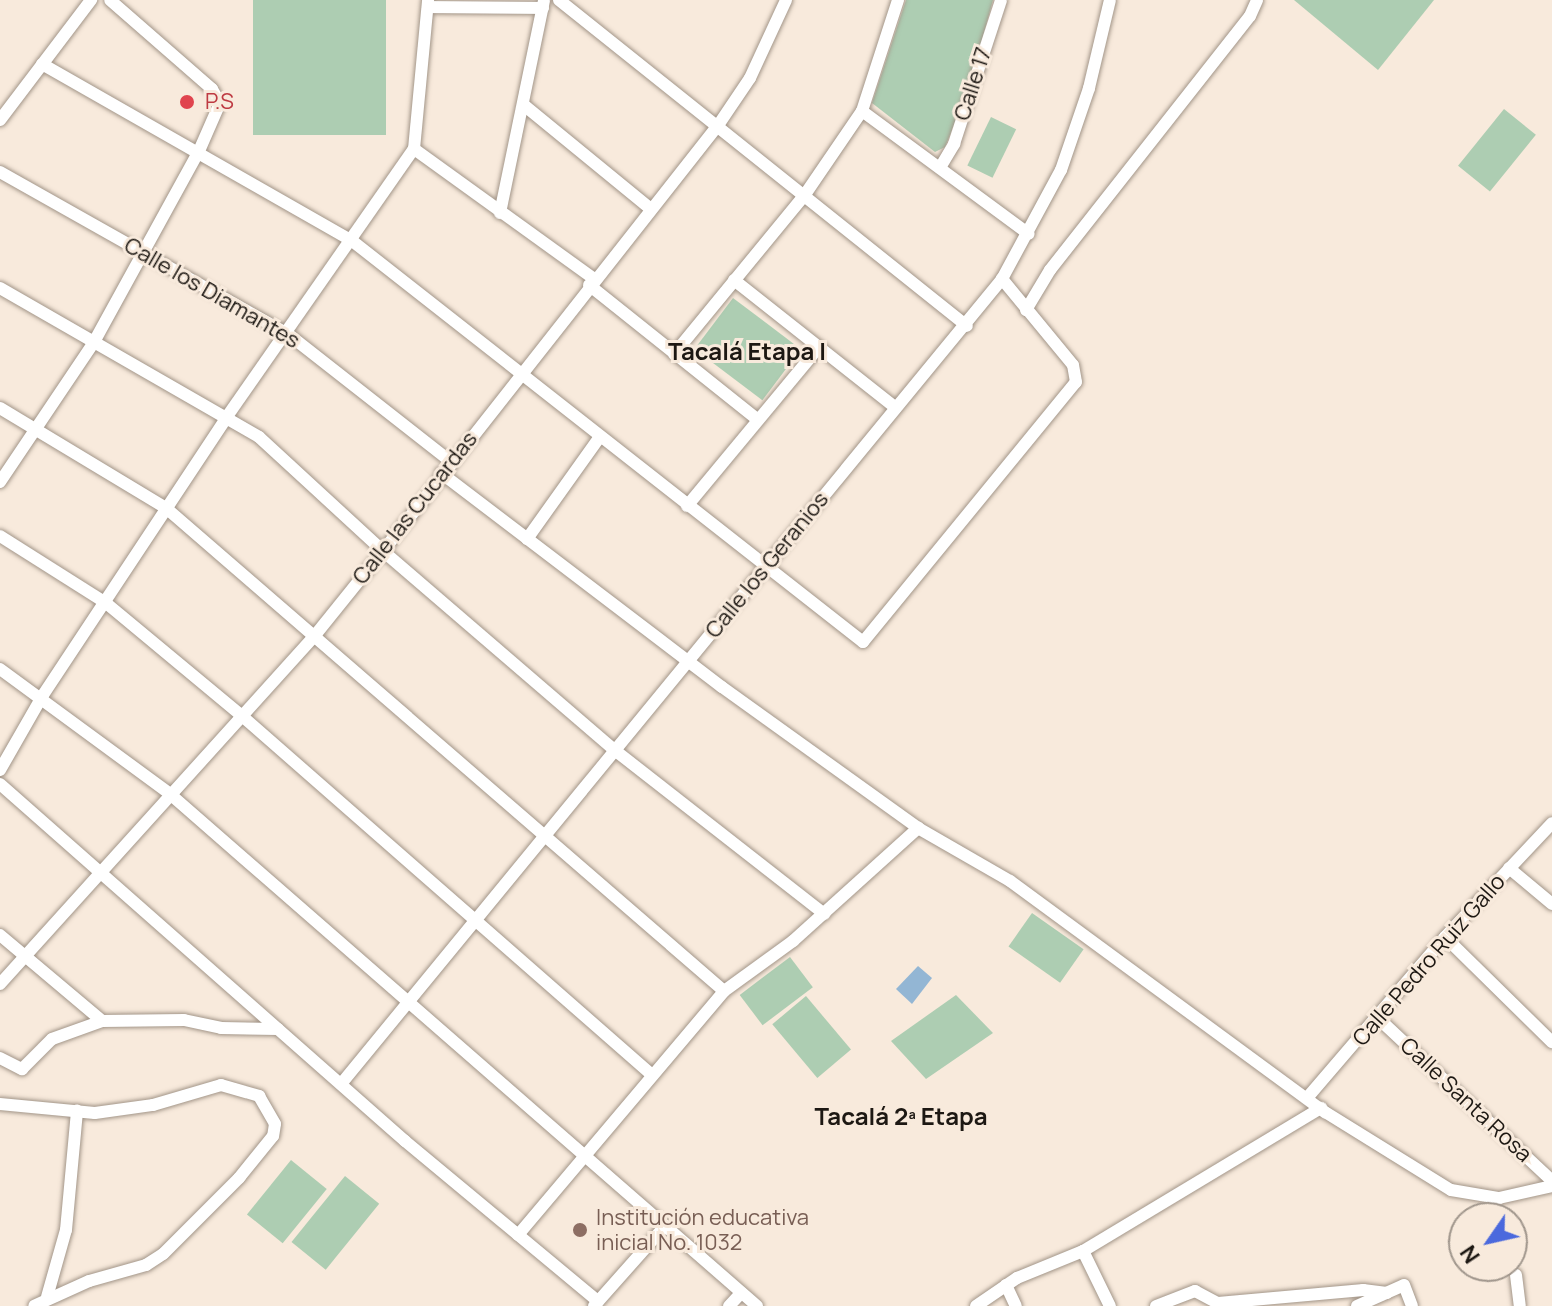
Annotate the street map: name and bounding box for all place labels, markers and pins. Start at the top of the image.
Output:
place label: P.S [205,89,234,115]
marker: P.S [176,91,198,113]
place label: Institución educativa inicial No. 1032 [596,1204,809,1256]
marker: Institución educativa inicial No. 1032 [571,1221,589,1239]

